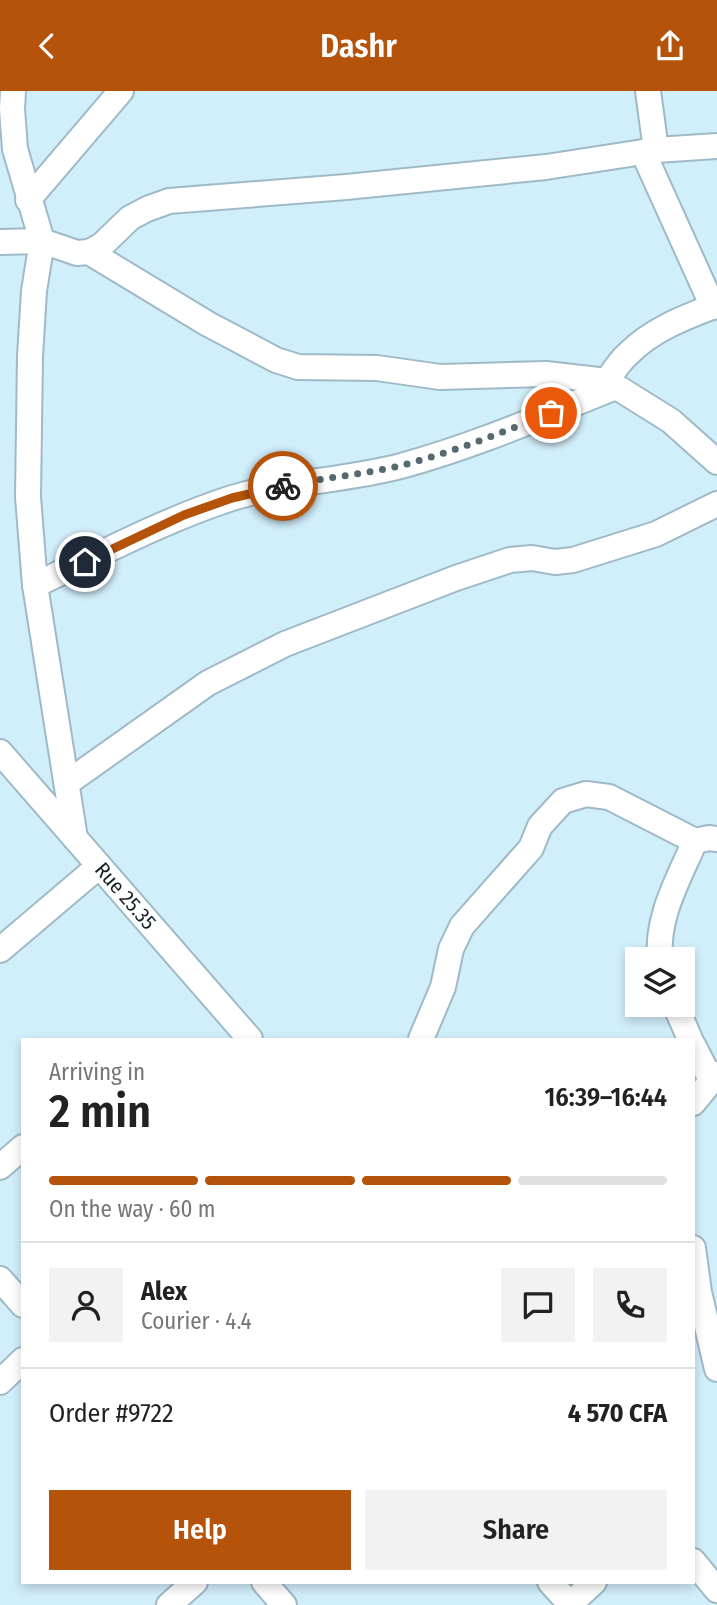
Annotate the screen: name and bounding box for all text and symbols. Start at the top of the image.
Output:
icon: back [28,27,66,65]
text: Dashr [320,27,397,65]
icon: share [651,27,689,65]
pin [521,383,581,443]
icon: bag [532,394,570,432]
courier [248,451,318,521]
icon: bike [264,467,302,505]
pin [55,532,115,592]
icon: home [66,543,104,581]
street label: Rue 25.35 [89,857,162,935]
map controls [625,947,695,1017]
button: layers [625,947,695,1017]
text: Arriving in [49,1058,145,1086]
text: 16:39–16:44 [544,1082,667,1113]
text: 2 min [49,1084,151,1139]
text: On the way · 60 m [49,1195,216,1223]
button: person [49,1268,123,1342]
button: chat [501,1268,575,1342]
button: phone [593,1268,667,1342]
text: Alex [141,1276,187,1307]
text: Courier · 4.4 [141,1307,252,1335]
text: Order #9722 [49,1398,173,1429]
text: 4 570 CFA [568,1398,667,1429]
button: Help [49,1490,351,1570]
button: Share [365,1490,667,1570]

